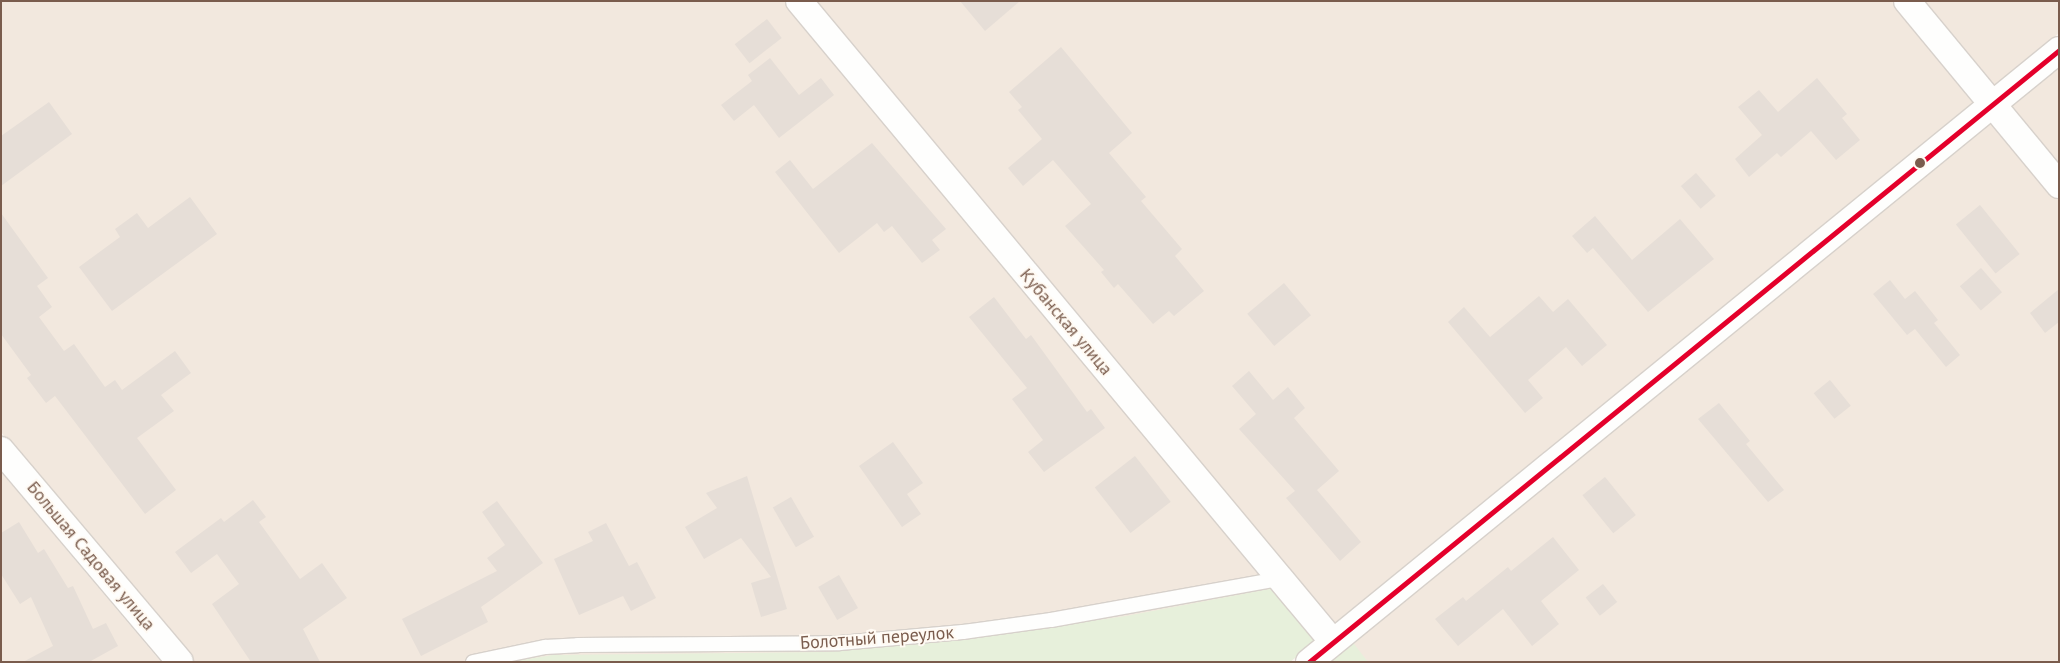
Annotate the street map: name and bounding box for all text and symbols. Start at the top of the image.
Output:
unlabelled marker [1915,158,1925,168]
street label: Кубанская улица [1015,264,1117,380]
street label: Большая Садовая улица [22,477,160,635]
street label: Болотный переулок [799,622,955,654]

